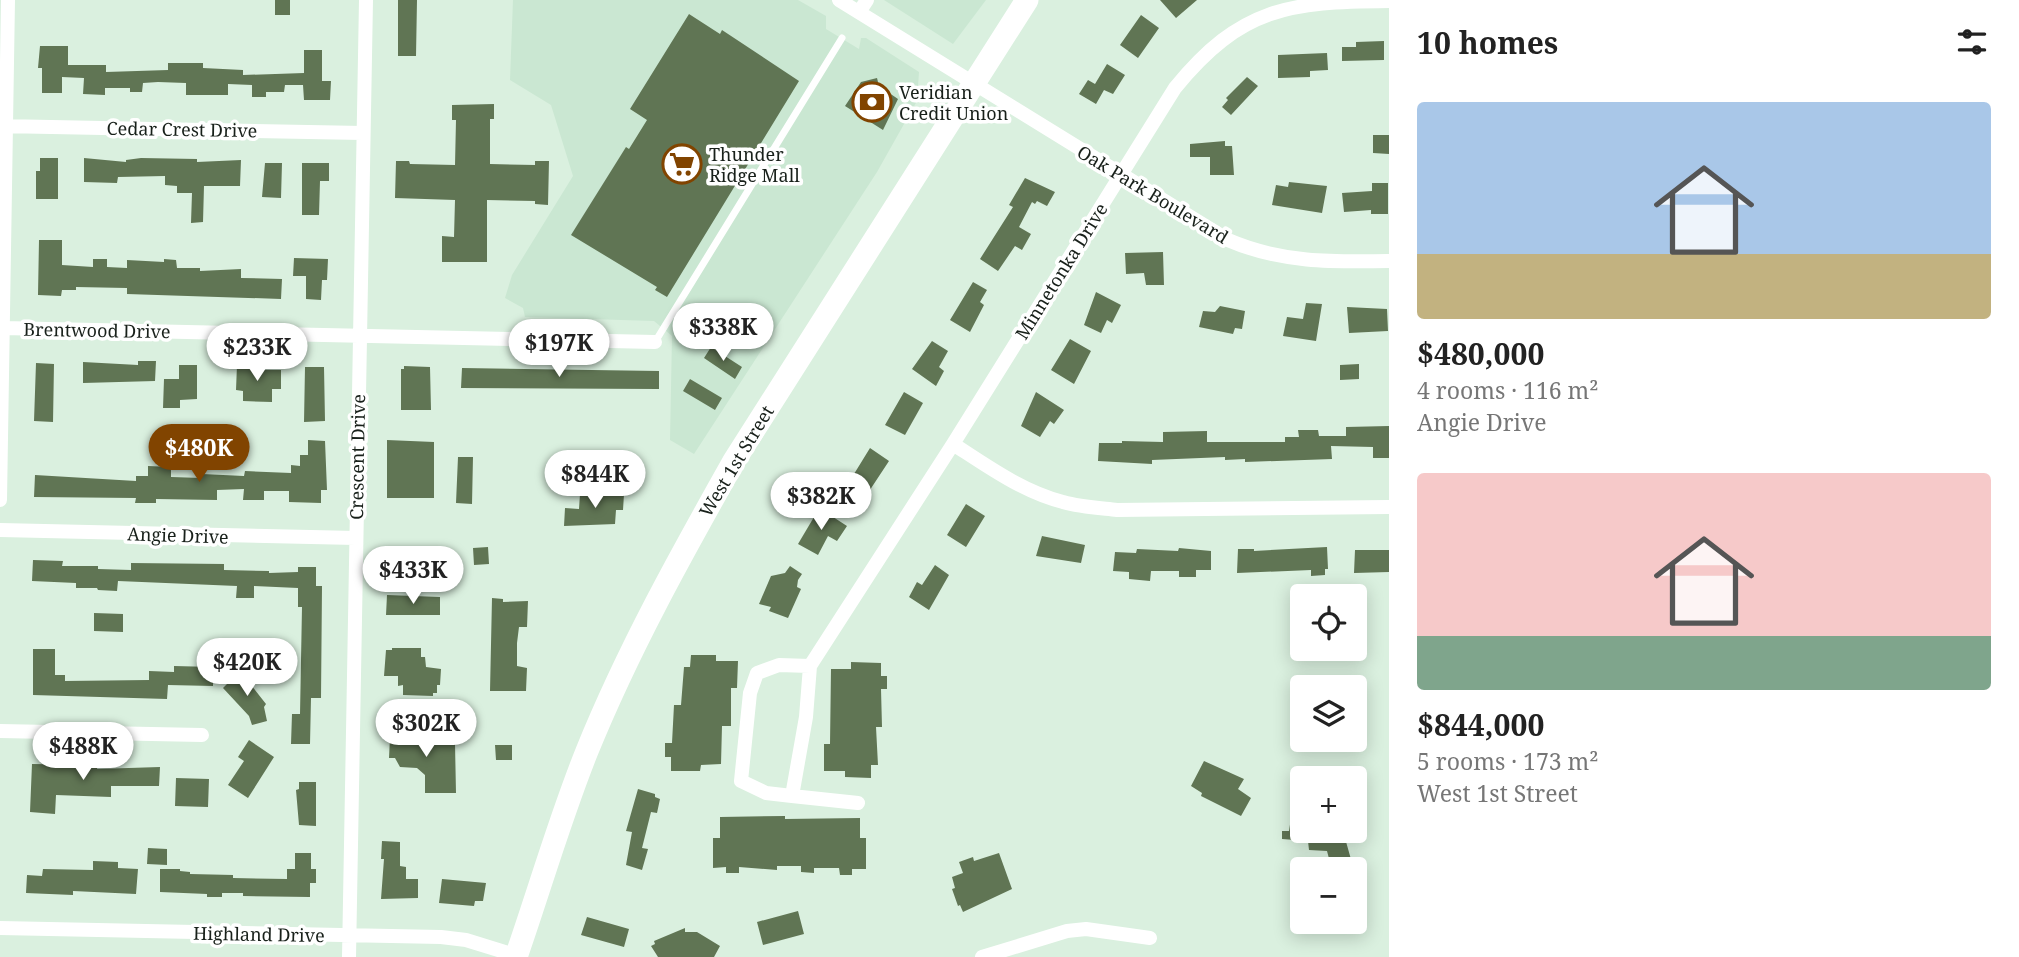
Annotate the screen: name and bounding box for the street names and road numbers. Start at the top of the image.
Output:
street label: Cedar Crest Drive [106,116,258,142]
street label: Oak Park Boulevard [1073,139,1233,249]
street label: Minnetonka Drive [1009,198,1113,344]
street label: Brentwood Drive [23,317,171,343]
street label: Crescent Drive [344,394,370,520]
street label: West 1st Street [693,401,779,521]
street label: Angie Drive [127,521,229,549]
street label: Highland Drive [193,921,325,947]

